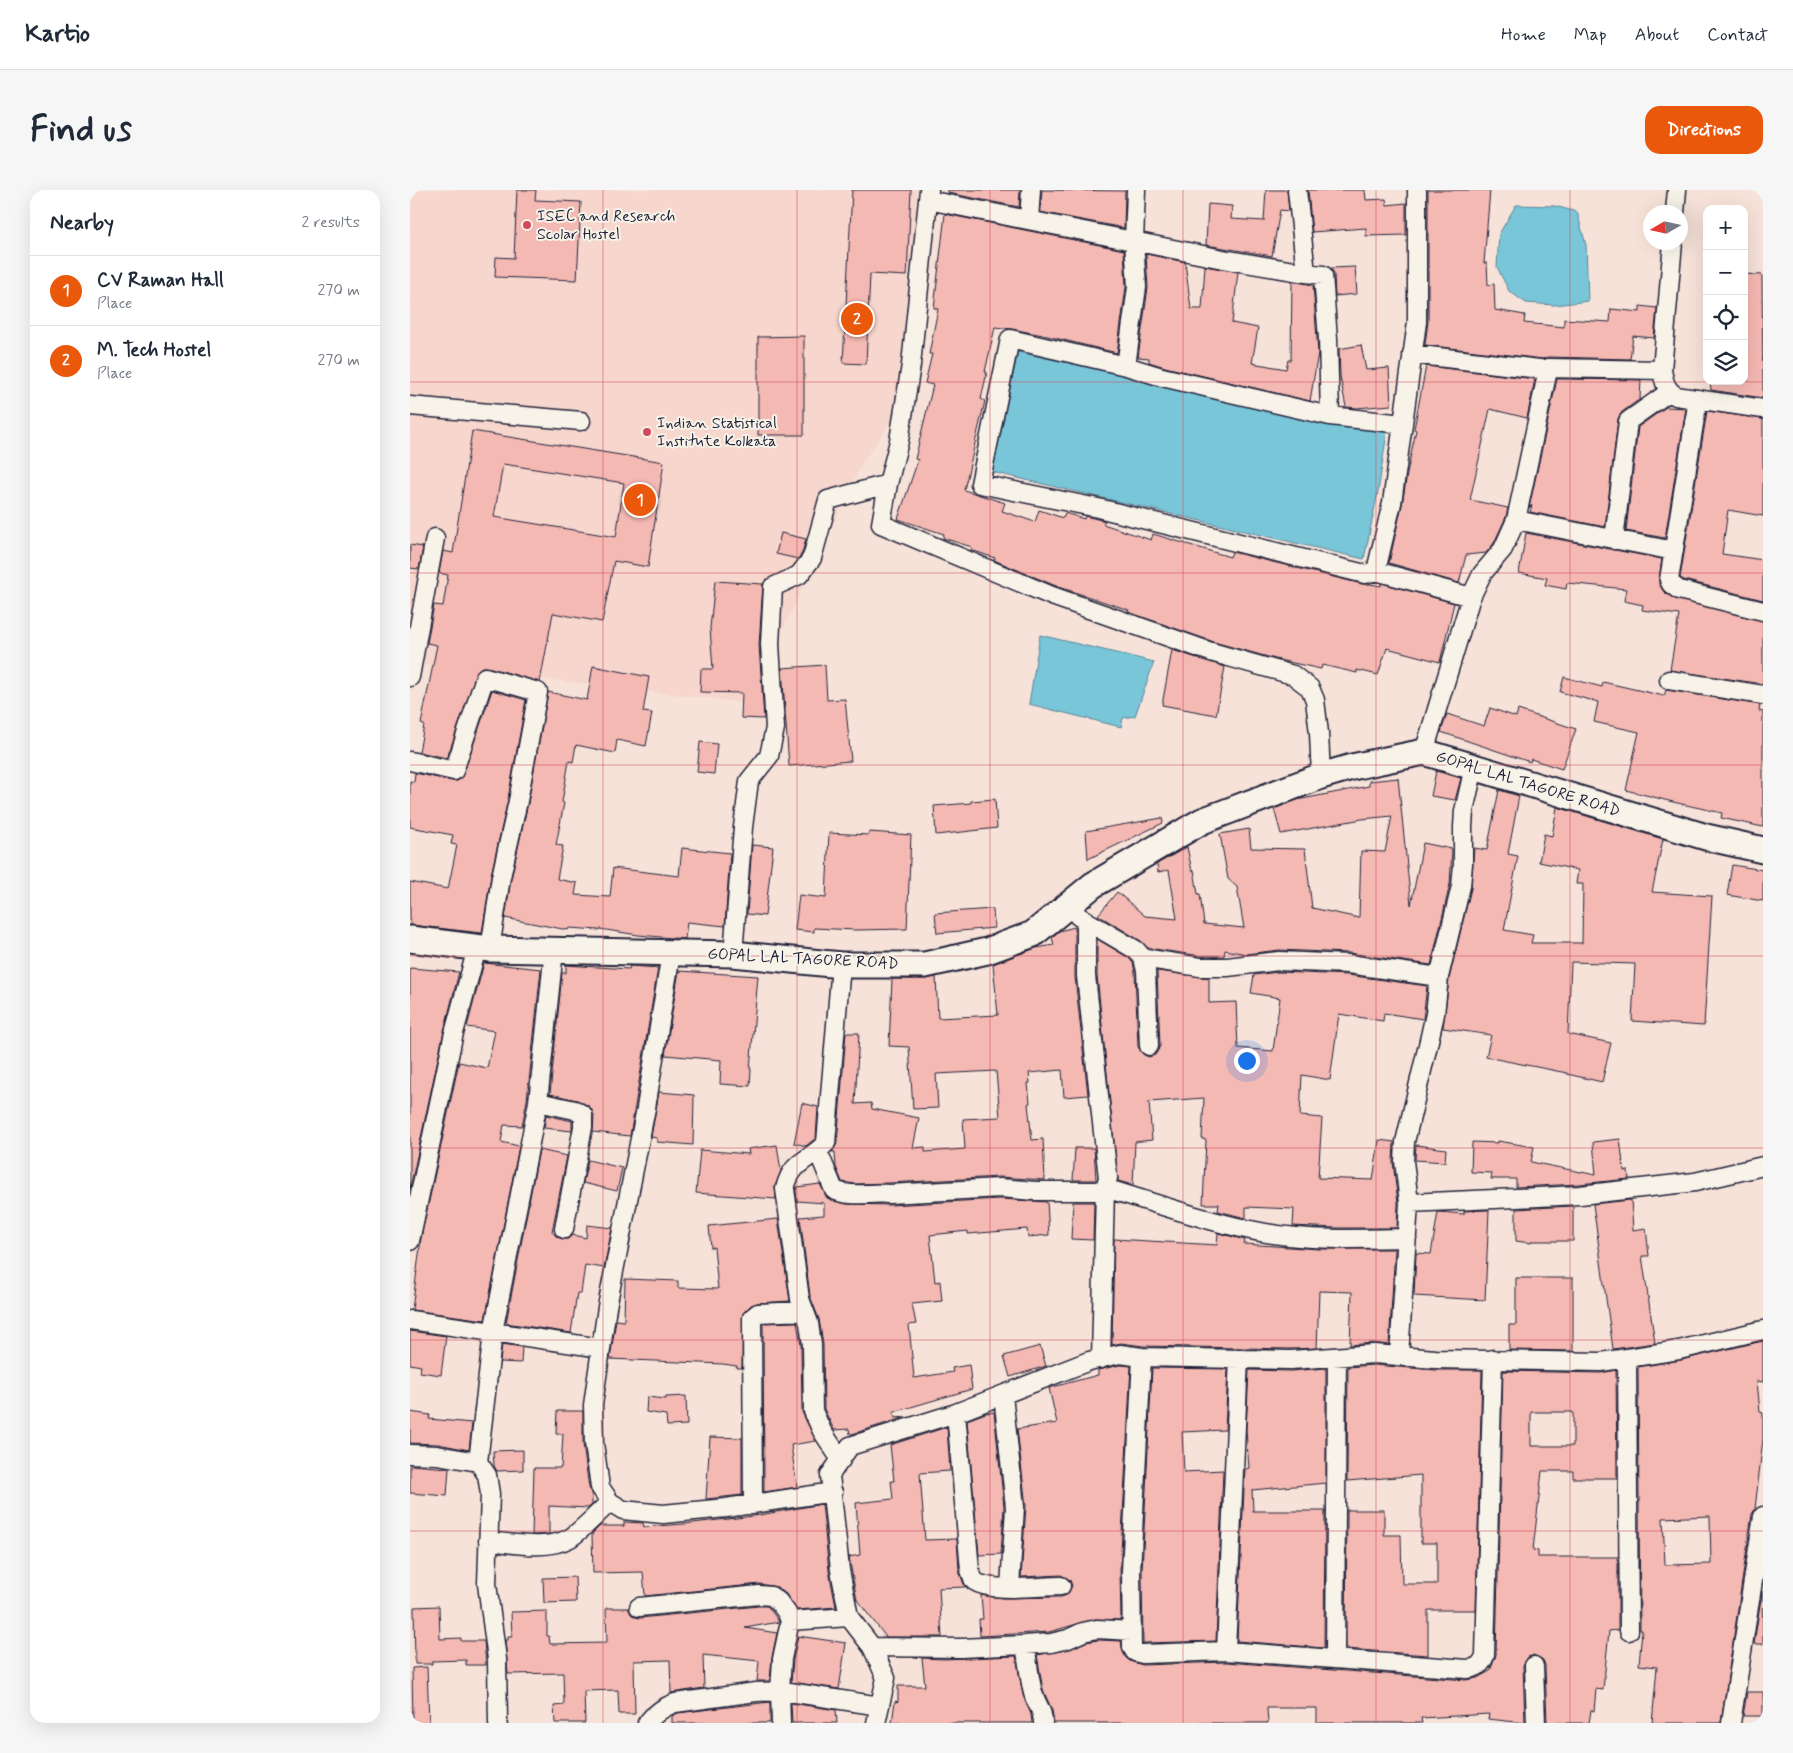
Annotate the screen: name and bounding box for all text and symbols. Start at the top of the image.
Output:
text: Kartio [25,19,90,50]
text: Home [1501,23,1546,47]
text: Map [1574,23,1607,47]
text: About [1635,23,1679,47]
text: Contact [1707,23,1768,47]
button: Directions [1645,106,1763,154]
text: Find us [30,107,132,153]
north arrow [1643,205,1688,250]
map controls [1703,205,1748,385]
button: + [1703,205,1748,250]
place label: ISEC and Research Scolar Hostel [537,206,675,245]
text: Nearby [50,209,114,237]
text: 2 results [302,212,360,233]
marker: ISEC and Research Scolar Hostel [521,219,533,231]
button: − [1703,250,1748,295]
text: CV Raman Hall [97,268,224,293]
text: 1 [62,280,70,301]
text: 270 m [317,280,360,301]
text: Place [97,293,132,314]
button: locate [1703,295,1748,340]
pin: 2 [841,300,873,338]
text: M. Tech Hostel [97,338,211,363]
button: layers [1703,340,1748,385]
text: 2 [62,350,70,371]
text: 270 m [317,350,360,371]
text: Place [97,363,132,384]
place label: Indian Statistical Institute Kolkata [657,413,777,452]
marker: Indian Statistical Institute Kolkata [641,426,653,438]
pin: 1 [624,481,656,519]
street label: GOPAL LAL TAGORE ROAD [1433,746,1623,822]
street label: GOPAL LAL TAGORE ROAD [707,944,899,974]
your location [1234,1048,1260,1074]

